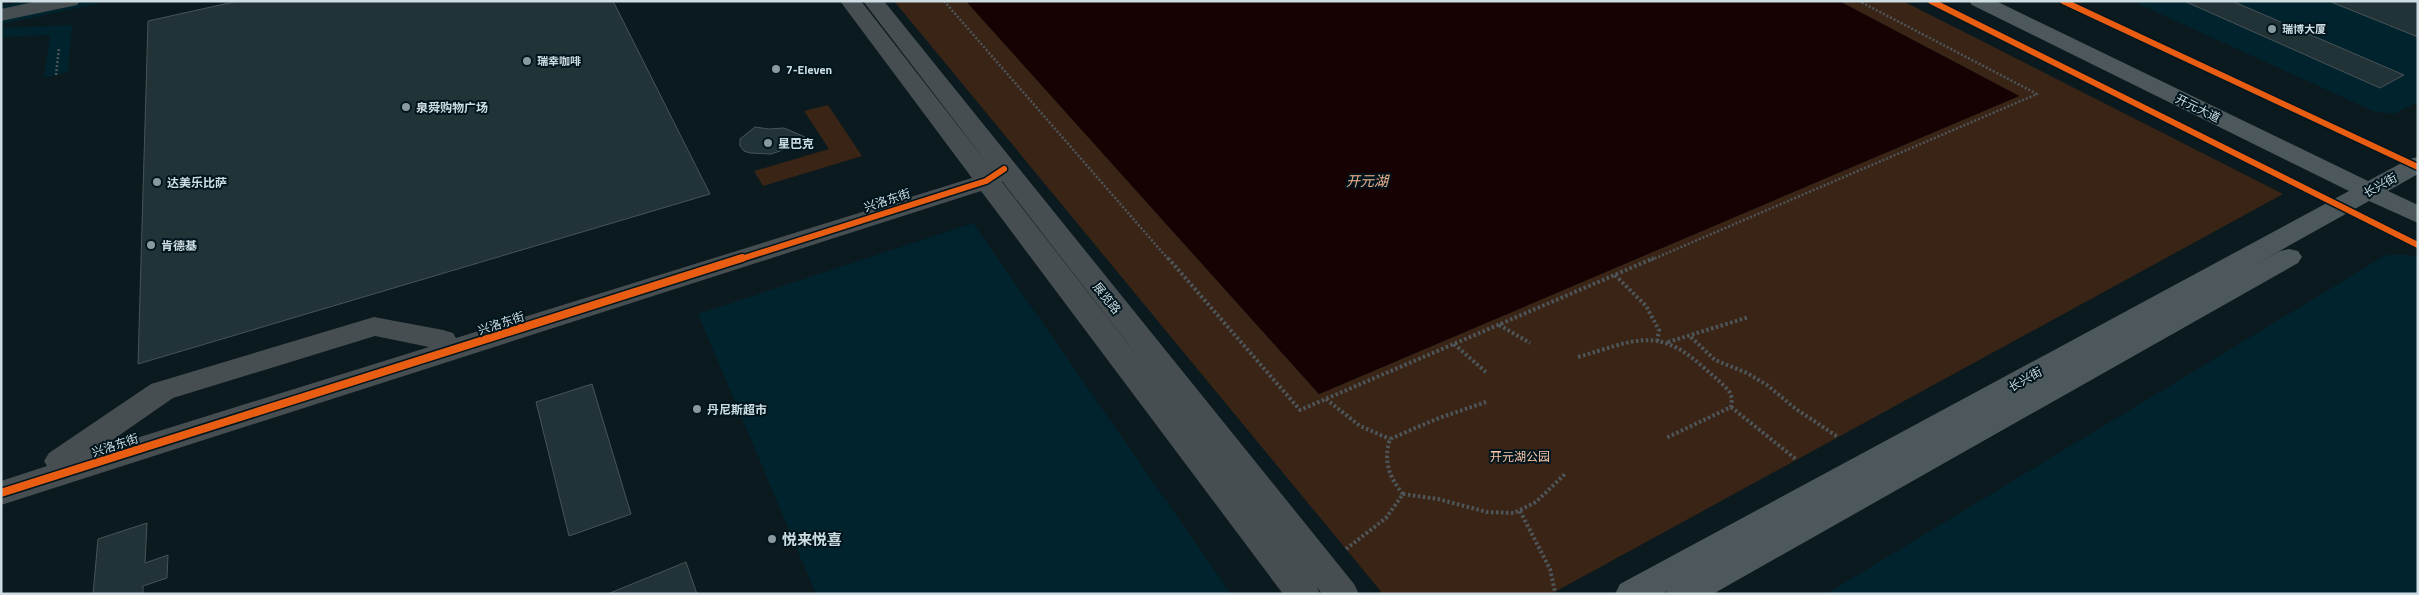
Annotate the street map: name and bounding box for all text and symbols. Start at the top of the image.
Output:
place label: 瑞博大厦 [2282,21,2326,37]
marker: 瑞博大厦 [2266,23,2278,35]
place label: 瑞幸咖啡 [537,53,581,69]
marker: 瑞幸咖啡 [521,55,533,67]
place label: 7-Eleven [786,60,832,79]
marker: 7-Eleven [770,63,782,75]
street label: 开元大道 [2172,89,2224,127]
place label: 泉舜购物广场 [416,98,488,117]
marker: 泉舜购物广场 [400,101,412,113]
place label: 星巴克 [778,134,814,153]
marker: 星巴克 [762,137,774,149]
street label: 长兴街 [2360,168,2400,202]
water label: 开元湖 [1346,170,1390,191]
place label: 达美乐比萨 [167,173,227,192]
marker: 达美乐比萨 [151,176,163,188]
street label: 兴洛东街 [861,184,913,216]
place label: 肯德基 [161,236,197,255]
marker: 肯德基 [145,239,157,251]
street label: 展览路 [1088,278,1126,318]
street label: 兴洛东街 [475,307,527,339]
street label: 长兴街 [2005,362,2045,396]
place label: 丹尼斯超市 [707,400,767,419]
marker: 丹尼斯超市 [691,403,703,415]
street label: 兴洛东街 [89,429,141,461]
park label: 开元湖公园 [1490,447,1550,466]
place label: 悦来悦喜 [782,528,842,551]
marker: 悦来悦喜 [766,533,778,545]

